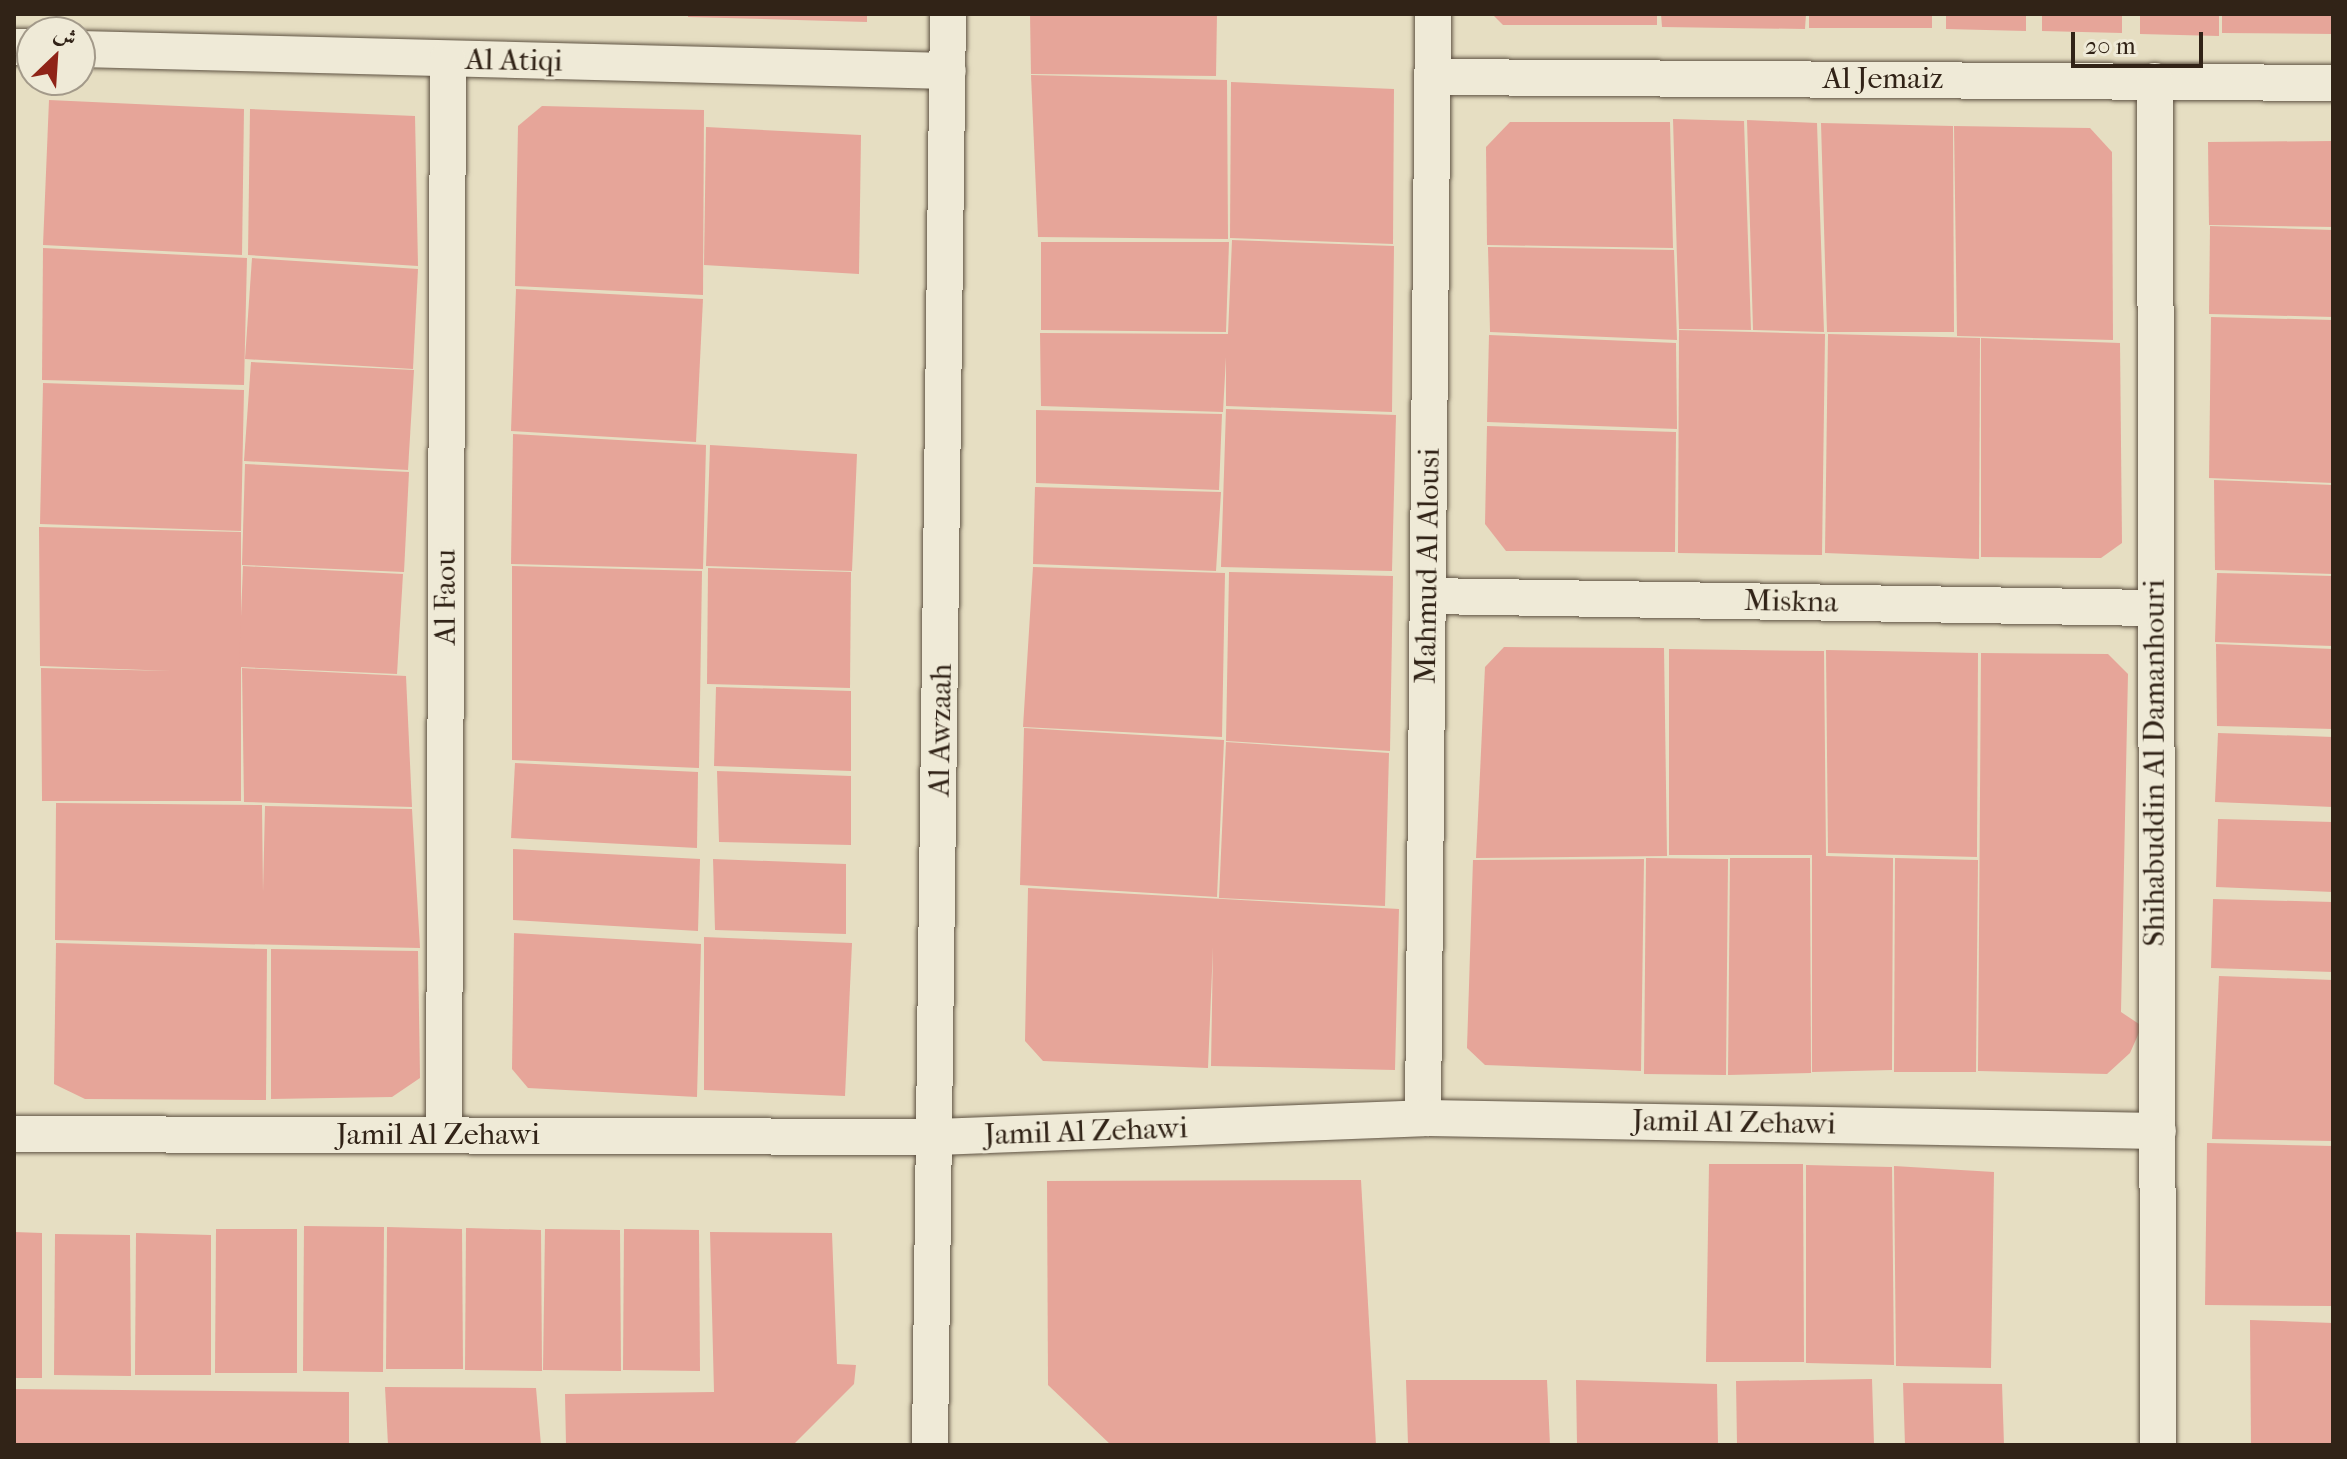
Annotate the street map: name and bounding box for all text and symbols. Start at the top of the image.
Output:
north arrow [16,16,96,96]
scale bar [2075,16,2207,66]
text: ش [50,20,81,52]
text: 20 m [2085,32,2136,60]
street label: Al Atiqi [465,42,563,80]
street label: Al Jemaiz [1823,61,1943,97]
street label: Mahmud Al Alousi [1408,448,1448,684]
street label: Al Faou [428,549,464,645]
street label: Shihabuddin Al Damanhouri [2137,579,2173,947]
street label: Miskna [1744,583,1838,621]
street label: Al Awzaah [922,663,960,797]
street label: Jamil Al Zehawi [1632,1103,1836,1143]
street label: Jamil Al Zehawi [984,1110,1188,1154]
street label: Jamil Al Zehawi [336,1117,540,1153]

